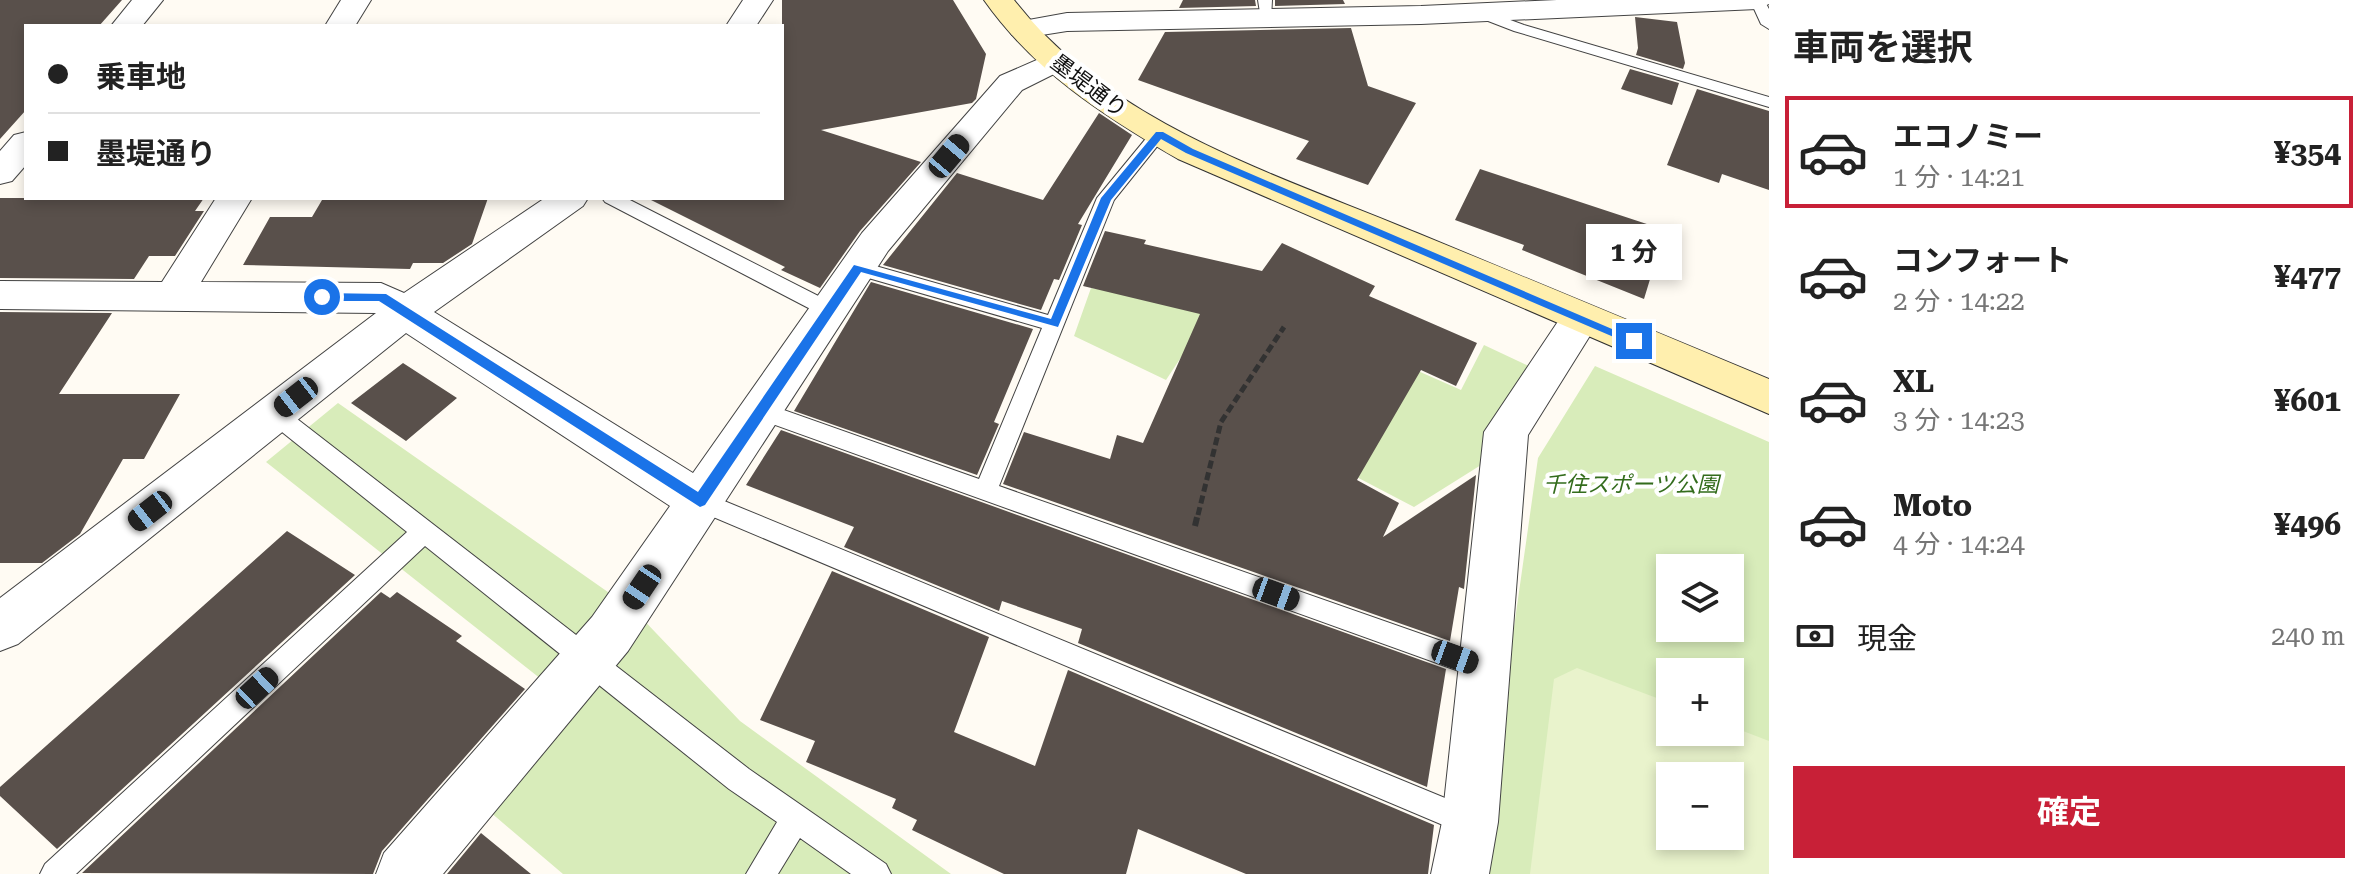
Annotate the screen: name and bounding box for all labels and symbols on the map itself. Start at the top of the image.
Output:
street label: 墨堤通り [1046,50,1132,122]
car [924,130,974,182]
callout: 1 分 [1586,225,1682,281]
route start [304,279,340,315]
route end [1616,323,1652,359]
car [270,373,322,421]
park label: 千住スポーツ公園 [1543,472,1722,497]
car [124,487,176,535]
car [619,560,665,614]
car [1249,575,1303,613]
car [1428,638,1482,676]
car [231,663,283,713]

